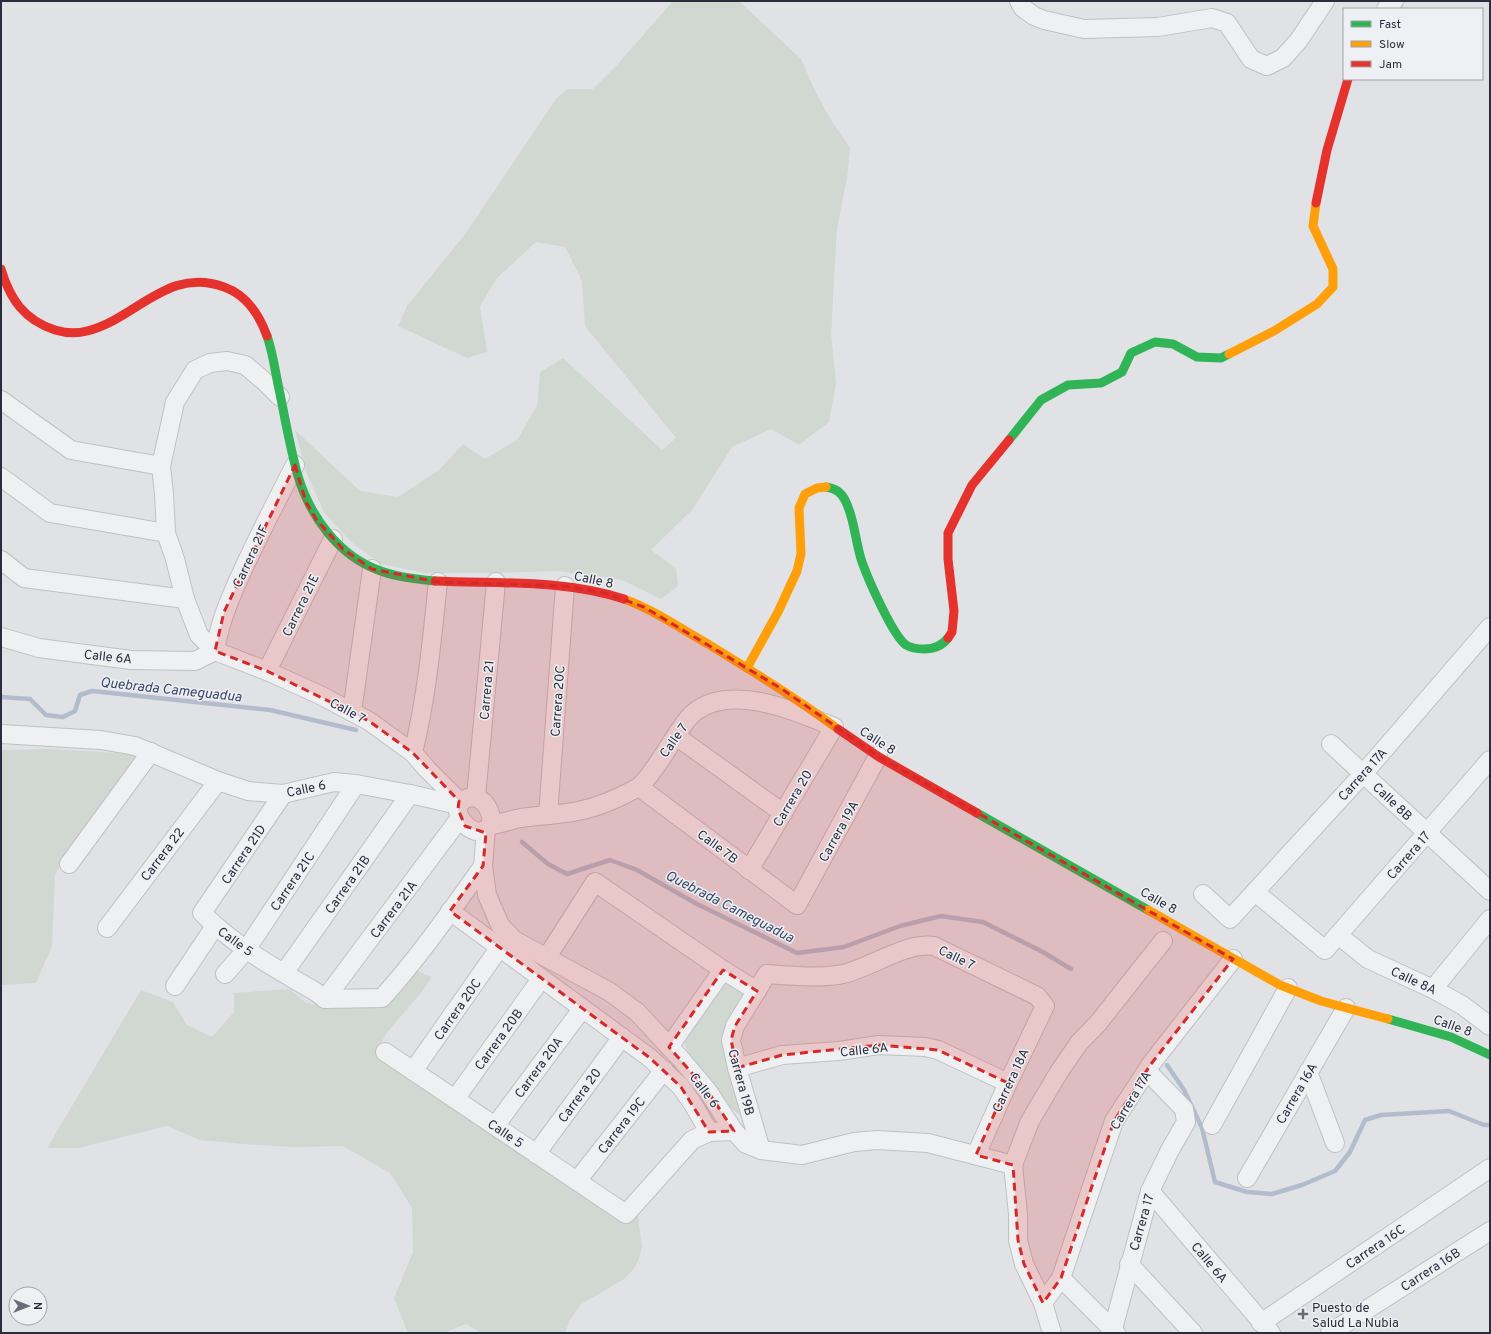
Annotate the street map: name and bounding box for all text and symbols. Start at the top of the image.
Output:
legend [1343,8,1483,80]
text: Fast [1379,17,1401,33]
text: Slow [1379,37,1405,53]
text: Jam [1379,57,1402,73]
street label: Carrera 21F [230,523,273,591]
street label: Calle 8 [572,569,615,593]
street label: Carrera 21E [280,572,324,640]
street label: Calle 6A [83,648,133,668]
street label: Carrera 21 [477,660,499,721]
street label: Carrera 20C [549,665,569,737]
water label: Quebrada Cameguadua [99,675,243,706]
street label: Calle 7 [326,696,368,728]
street label: Calle 7 [657,721,692,761]
street label: Calle 8 [856,724,898,759]
street label: Carrera 17A [1336,745,1392,805]
street label: Carrera 20 [771,768,817,830]
street label: Calle 6 [285,778,328,802]
street label: Calle 8B [1368,780,1415,825]
street label: Carrera 19A [816,798,863,866]
street label: Carrera 21D [219,822,270,888]
street label: Carrera 22 [138,825,189,885]
street label: Calle 7B [693,827,740,868]
street label: Carrera 17 [1384,829,1435,884]
street label: Carrera 21C [268,849,319,915]
street label: Carrera 21B [323,853,375,918]
water label: Quebrada Cameguadua [662,868,797,948]
street label: Carrera 21A [368,878,422,942]
street label: Calle 8 [1137,885,1179,919]
street label: Calle 5 [214,924,256,961]
street label: Calle 7 [935,943,977,974]
street label: Calle 8A [1388,964,1439,999]
street label: Carrera 20C [432,976,486,1044]
street label: Carrera 20B [472,1006,527,1074]
street label: Calle 8 [1431,1013,1474,1041]
street label: Carrera 20A [512,1034,567,1102]
street label: Calle 6A [839,1040,889,1061]
street label: Carrera 18A [990,1046,1034,1115]
street label: Carrera 19B [724,1048,757,1117]
street label: Carrera 16A [1274,1060,1322,1128]
street label: Carrera 20 [556,1066,606,1126]
street label: Carrera 17A [1108,1069,1156,1133]
street label: Calle 6 [685,1070,722,1112]
street label: Carrera 19C [595,1095,650,1158]
street label: Calle 5 [484,1117,526,1153]
street label: Carrera 17 [1127,1192,1159,1253]
street label: Carrera 16C [1343,1222,1409,1273]
street label: Calle 6A [1187,1240,1230,1287]
street label: Carrera 16B [1398,1245,1464,1296]
north arrow [8,1286,48,1326]
place label: Puesto de Salud La Nubia [1312,1301,1399,1332]
text: N [30,1302,44,1310]
marker: Puesto de Salud La Nubia [1297,1308,1309,1320]

